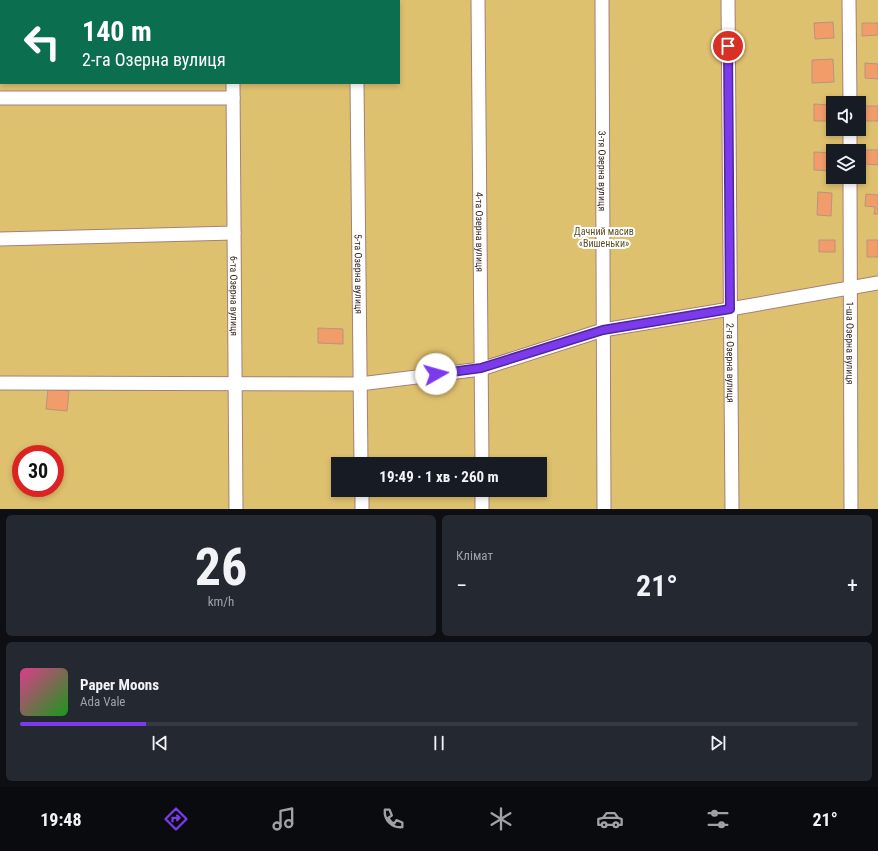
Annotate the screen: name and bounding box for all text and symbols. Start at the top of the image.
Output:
text: 140 m [82,15,152,48]
icon: left [16,16,68,68]
pin [711,29,745,63]
icon: arrive [717,35,739,57]
text: 2-га Озерна вулиця [82,49,226,70]
map controls [826,96,866,184]
button: sound [826,96,866,136]
street label: 3-тя Озерна вулиця [597,131,608,211]
button: layers [826,144,866,184]
street label: 4-та Озерна вулиця [474,192,486,272]
park label: Дачний масив «Вишеньки» [574,226,634,249]
street label: 5-та Озерна вулиця [353,234,365,314]
street label: 6-та Озерна вулиця [229,256,240,336]
street label: 1-ша Озерна вулиця [845,301,856,385]
street label: 2-га Озерна вулиця [725,323,737,403]
position arrow [415,353,457,395]
speed limit sign: 30 [12,445,64,497]
text: 19:49 · 1 хв · 260 m [379,468,499,486]
text: 26 [195,537,247,598]
text: Клімат [456,548,493,563]
text: 21° [636,568,678,603]
text: − [456,573,467,598]
text: + [847,573,858,598]
text: km/h [208,594,234,609]
text: Paper Moons [80,676,159,694]
text: Ada Vale [80,694,125,709]
icon: previous [149,732,171,754]
icon: pause [428,732,450,754]
icon: next [707,732,729,754]
icon: directions [162,805,190,833]
icon: music [270,805,298,833]
icon: phone [379,805,407,833]
icon: climate [487,805,515,833]
icon: car [596,805,624,833]
icon: filters [704,805,732,833]
text: 19:48 [40,809,82,830]
text: 21° [812,809,838,830]

